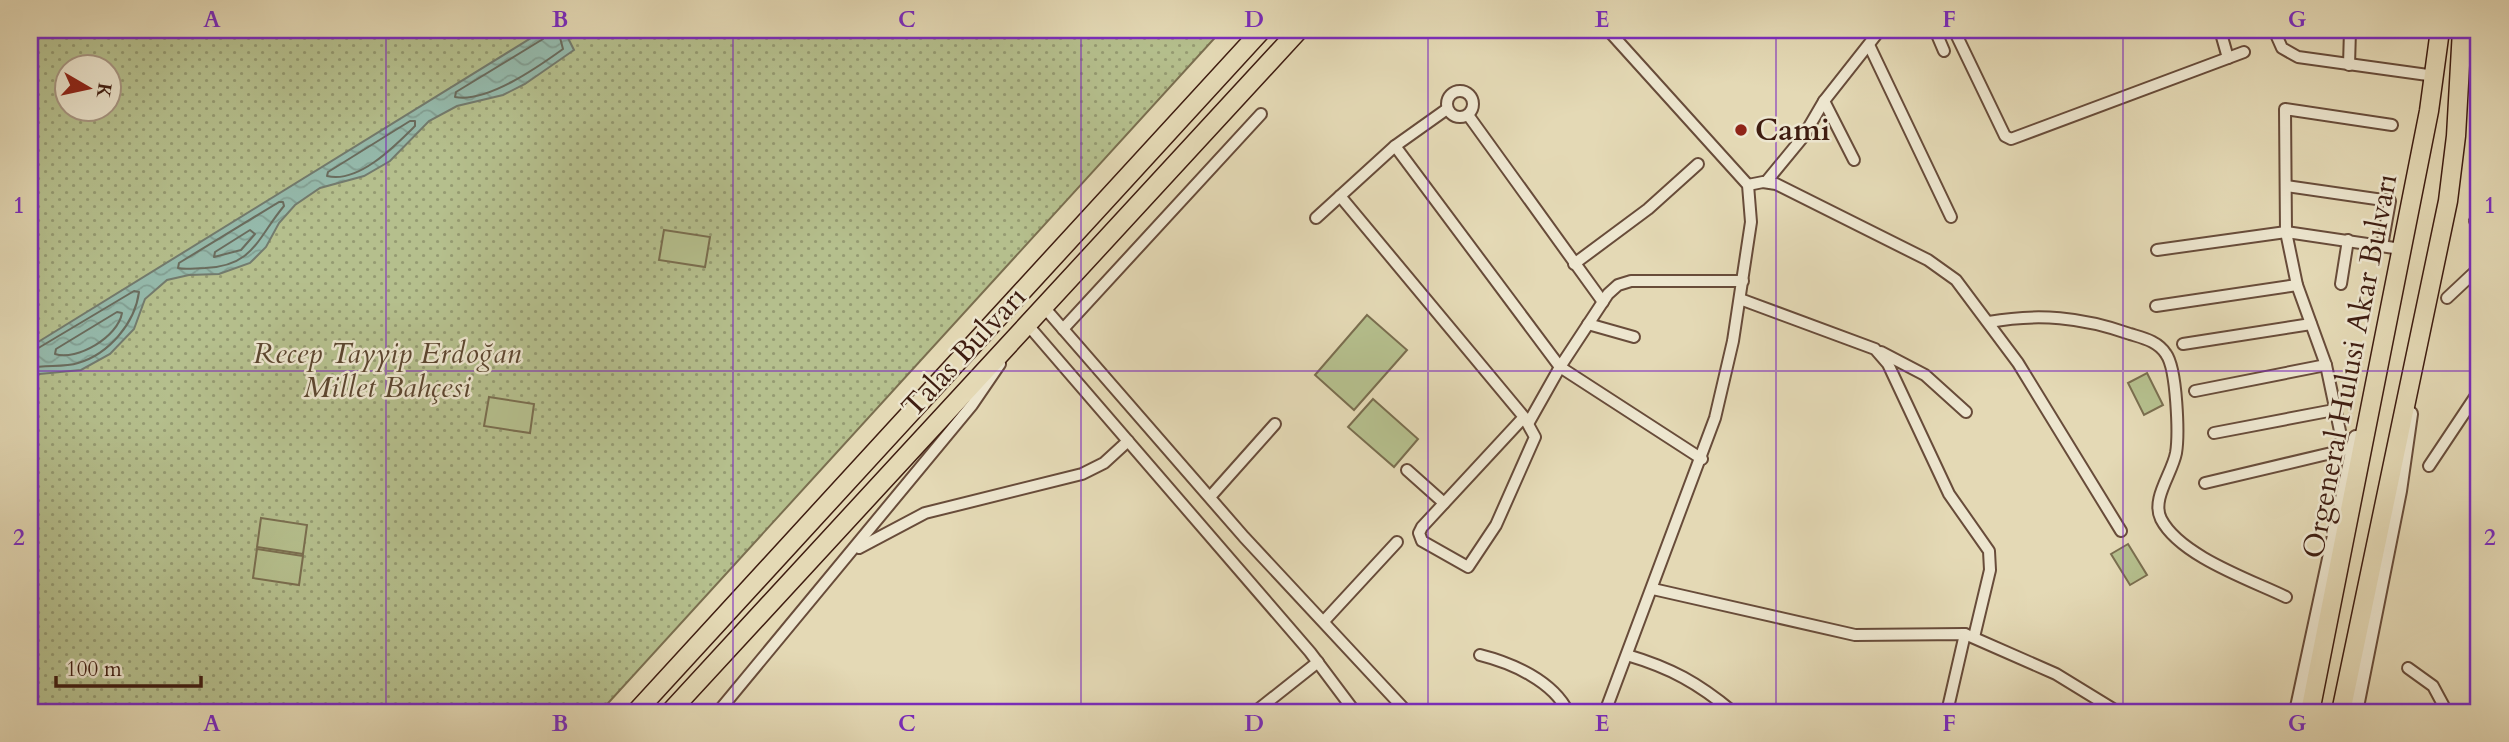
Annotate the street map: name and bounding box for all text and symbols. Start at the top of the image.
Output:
text: A [203,4,221,35]
text: B [552,4,568,35]
text: C [898,4,916,35]
text: D [1244,4,1264,35]
text: E [1595,4,1609,35]
text: F [1942,4,1956,35]
text: G [2288,4,2307,35]
north arrow [52,52,122,122]
text: K [90,81,118,101]
place label: Cami [1755,110,1830,151]
marker: Cami [1733,122,1749,138]
street label: Orgeneral Hulusi Akar Bulvarı [2293,170,2407,562]
text: 1 [13,190,25,221]
text: 1 [2484,190,2496,221]
street label: Talas Bulvarı [893,277,1035,427]
park label: Recep Tayyip Erdoğan Millet Bahçesi [253,333,521,408]
text: 2 [13,522,25,553]
text: 2 [2484,522,2496,553]
scale bar [56,644,201,688]
text: 100 m [66,655,122,684]
text: A [203,708,221,739]
text: B [552,708,568,739]
text: C [898,708,916,739]
text: D [1244,708,1264,739]
text: E [1595,708,1609,739]
text: F [1942,708,1956,739]
text: G [2288,708,2307,739]

